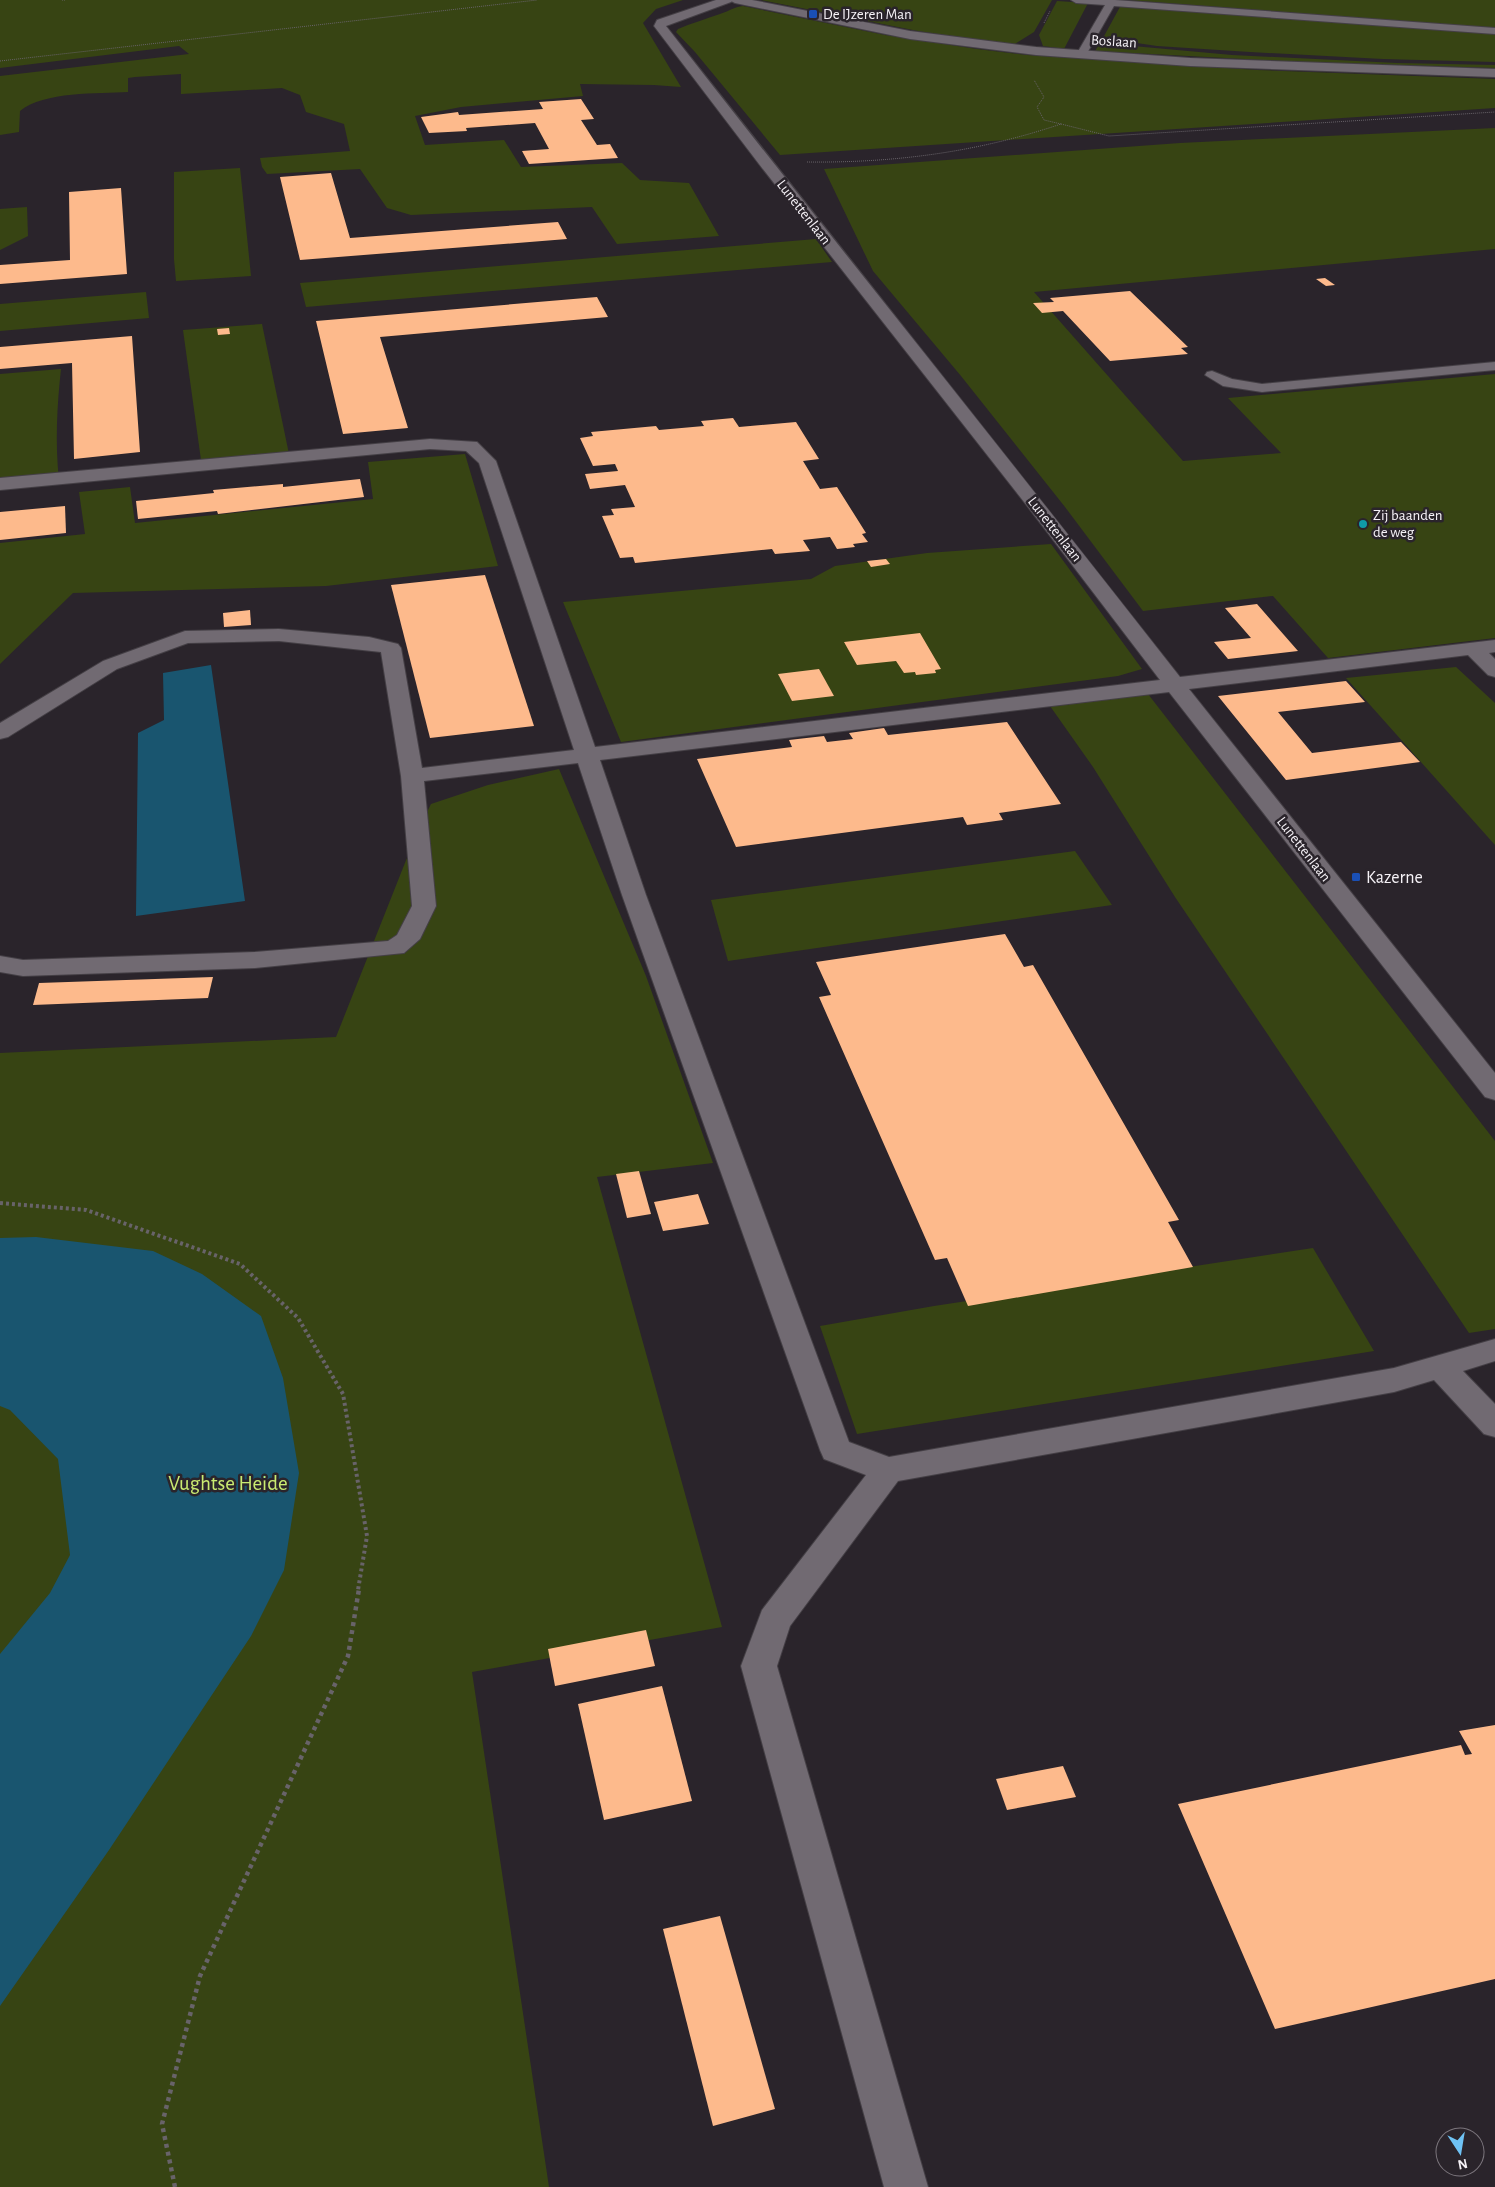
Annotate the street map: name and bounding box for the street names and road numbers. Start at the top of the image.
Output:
street label: Boslaan [1091,32,1137,51]
street label: Lunettenlaan [774,177,833,247]
street label: Lunettenlaan [1025,494,1084,564]
street label: Lunettenlaan [1274,814,1333,884]

